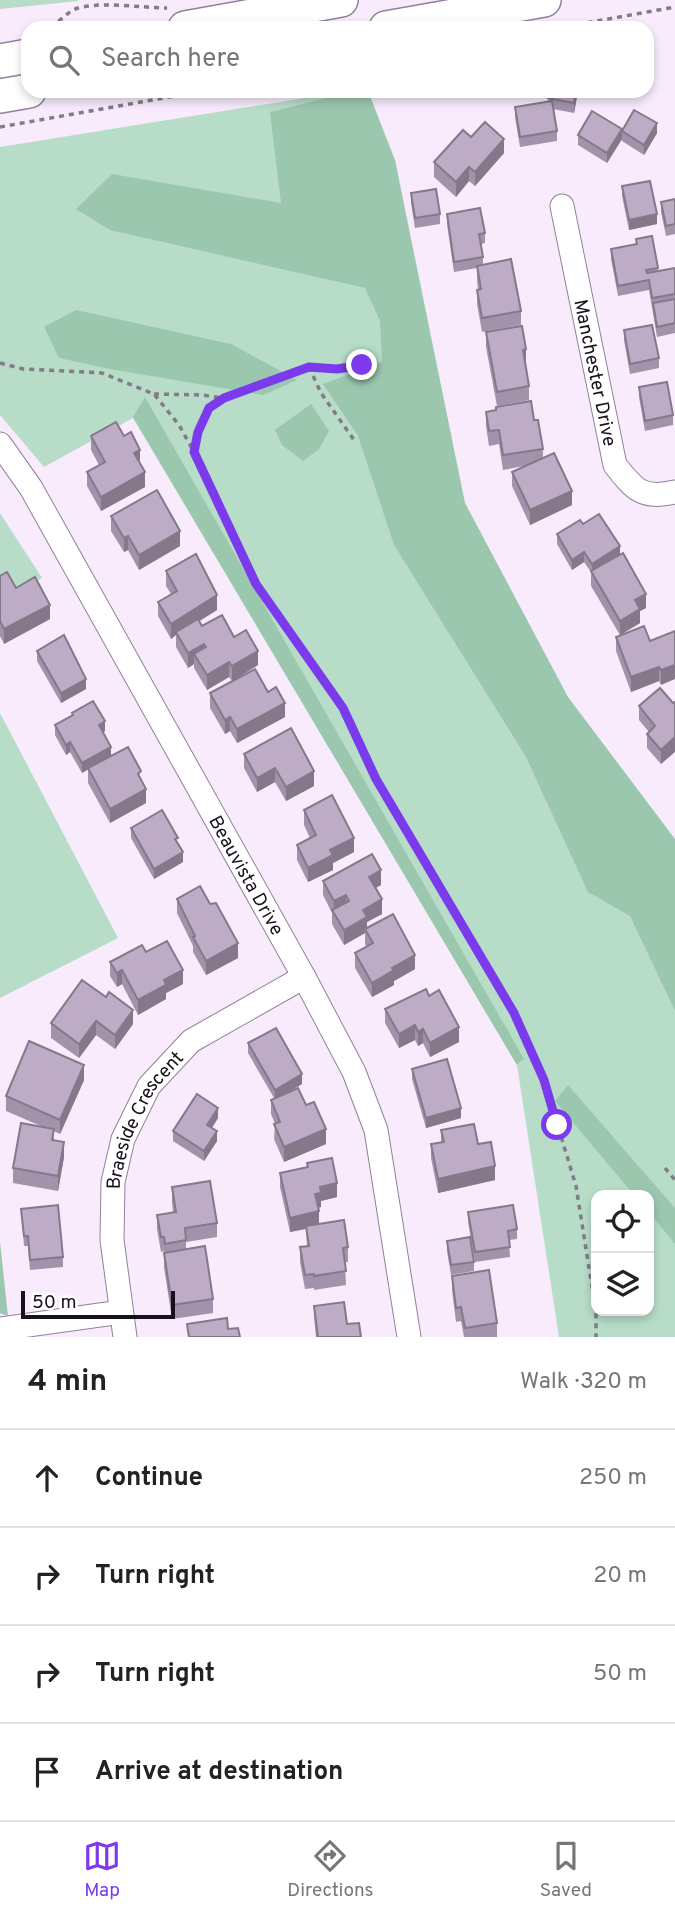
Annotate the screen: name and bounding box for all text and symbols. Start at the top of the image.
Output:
search box [21,21,654,98]
icon: search [45,41,83,79]
text: Search here [101,43,240,76]
street label: Manchester Drive [567,297,621,449]
route end [346,349,377,380]
street label: Beauvista Drive [202,812,288,940]
street label: Braeside Crescent [103,1047,189,1189]
route start [541,1109,572,1140]
map controls [591,1190,654,1316]
button: locate [591,1190,654,1253]
button: layers [591,1253,654,1316]
scale bar [21,1288,175,1320]
text: 50 m [32,1291,77,1315]
text: 4 min [28,1364,107,1401]
text: Walk · 320 m [520,1368,647,1397]
icon: ahead [28,1459,66,1497]
text: Continue [95,1462,203,1495]
text: 250 m [579,1464,647,1493]
icon: right [28,1557,66,1595]
text: Turn right [95,1560,215,1593]
text: 20 m [593,1562,647,1591]
icon: right [28,1655,66,1693]
text: Turn right [95,1658,215,1691]
text: 50 m [593,1660,647,1689]
icon: arrive [28,1753,66,1791]
text: Arrive at destination [95,1756,343,1789]
tab: Map [83,1837,121,1903]
tab: Directions [287,1837,374,1903]
tab: Saved [540,1837,592,1903]

